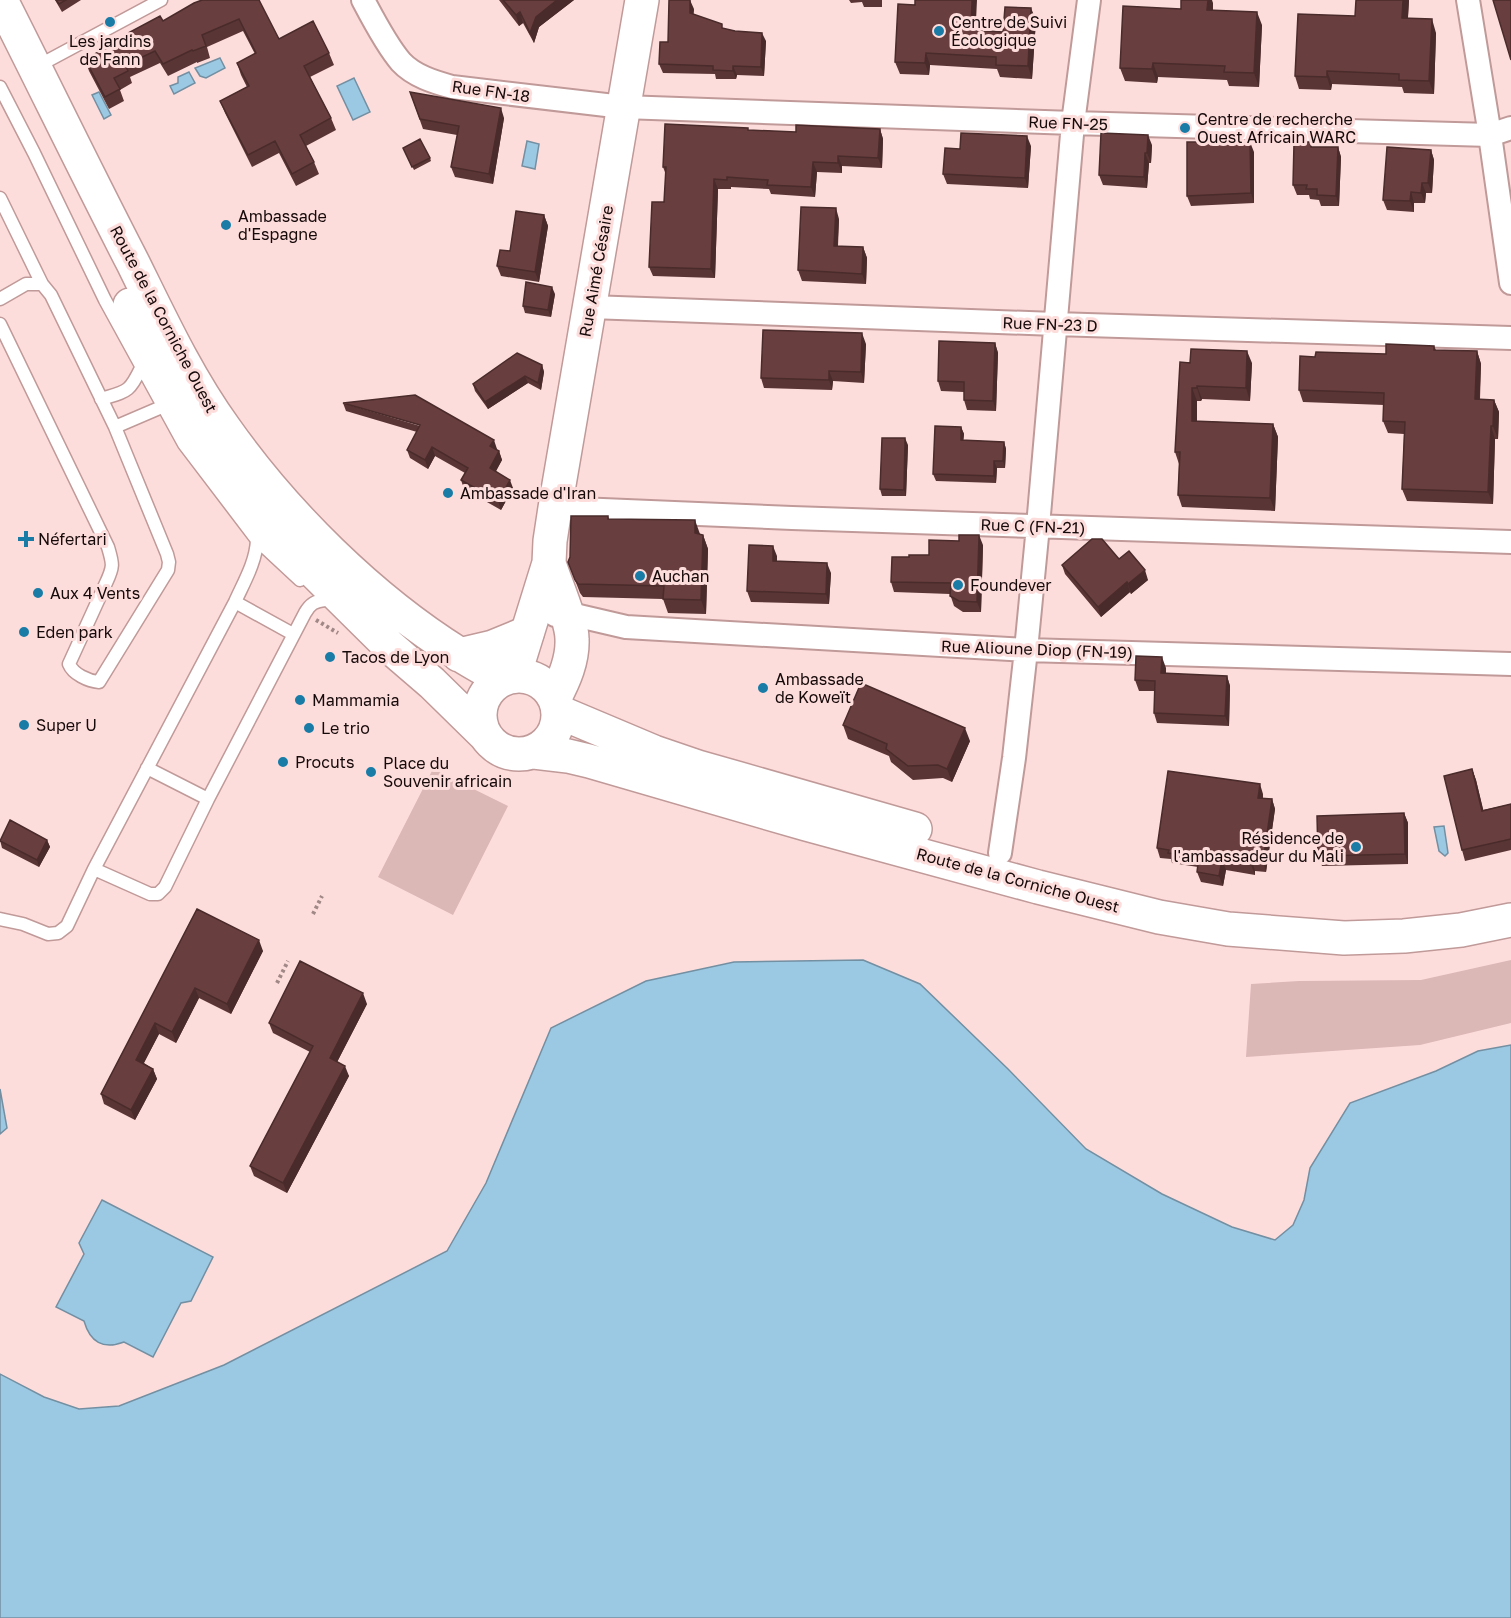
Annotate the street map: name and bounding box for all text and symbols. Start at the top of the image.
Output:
place label: Centre de Suivi Écologique [951,12,1067,50]
marker: Les jardins de Fann [103,15,117,29]
marker: Centre de Suivi Écologique [932,24,946,38]
place label: Les jardins de Fann [69,31,151,69]
street label: Rue FN-18 [451,76,531,106]
place label: Centre de recherche Ouest Africain WARC [1197,109,1356,147]
street label: Rue FN-25 [1028,112,1108,134]
marker: Centre de recherche Ouest Africain WARC [1178,121,1192,135]
street label: Rue Aimé Césaire [575,204,617,338]
place label: Ambassade d'Espagne [238,206,327,244]
marker: Ambassade d'Espagne [219,218,233,232]
street label: Route de la Corniche Ouest [106,222,222,416]
street label: Rue FN-23 D [1002,312,1098,336]
place label: Ambassade d'Iran [460,483,596,503]
marker: Ambassade d'Iran [441,486,455,500]
street label: Rue C (FN-21) [980,514,1086,538]
place label: Néfertari [38,529,107,549]
marker: Néfertari [19,532,33,546]
place label: Auchan [652,566,710,586]
marker: Auchan [633,569,647,583]
place label: Foundever [970,575,1051,595]
marker: Foundever [951,578,965,592]
place label: Aux 4 Vents [50,583,140,603]
marker: Aux 4 Vents [31,586,45,600]
place label: Eden park [36,622,113,642]
marker: Eden park [17,625,31,639]
street label: Rue Alioune Diop (FN-19) [941,636,1133,662]
place label: Tacos de Lyon [342,647,449,667]
marker: Tacos de Lyon [323,650,337,664]
place label: Ambassade de Koweït [775,669,864,707]
marker: Ambassade de Koweït [756,681,770,695]
place label: Mammamia [312,690,400,710]
marker: Mammamia [293,693,307,707]
place label: Super U [36,715,97,735]
marker: Super U [17,718,31,732]
place label: Le trio [321,718,370,738]
marker: Le trio [302,721,316,735]
place label: Procuts [295,752,354,772]
place label: Place du Souvenir africain [383,753,512,791]
marker: Procuts [276,755,290,769]
marker: Place du Souvenir africain [364,765,378,779]
place label: Résidence de l'ambassadeur du Mali [1173,828,1344,866]
marker: Résidence de l'ambassadeur du Mali [1349,840,1363,854]
street label: Route de la Corniche Ouest [914,843,1122,917]

